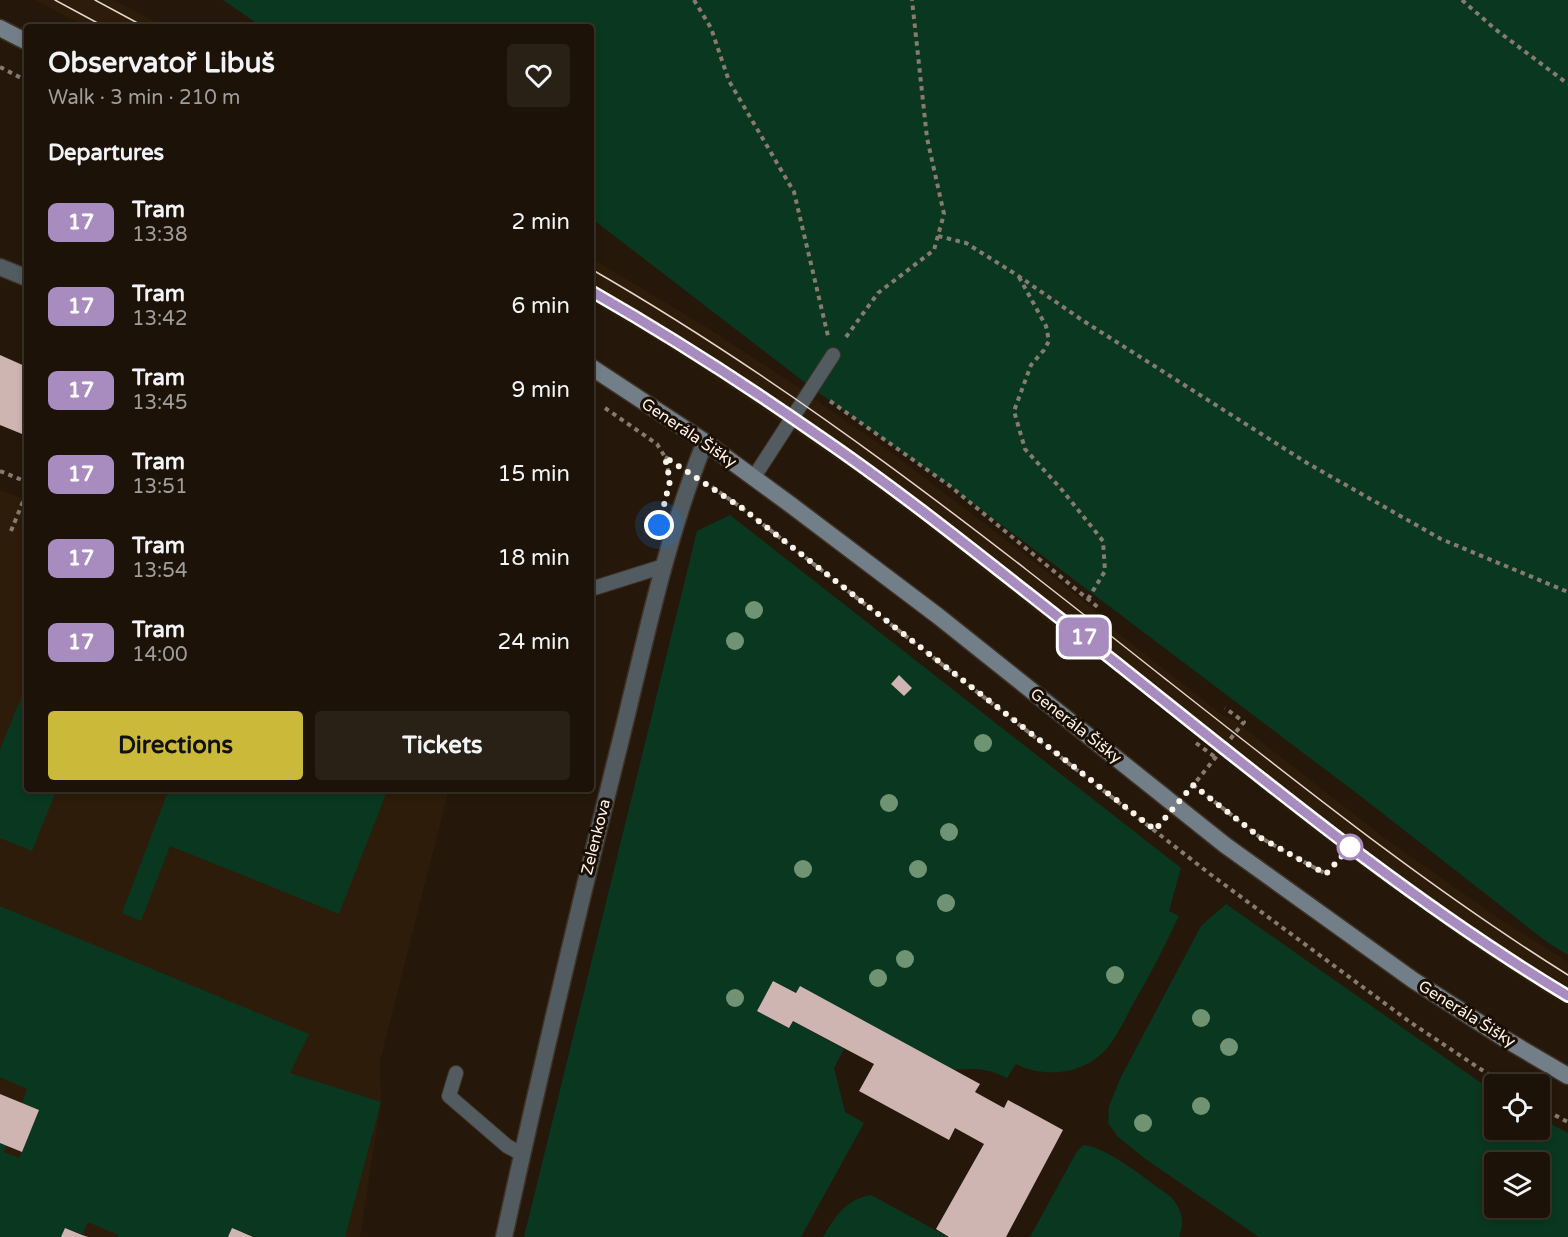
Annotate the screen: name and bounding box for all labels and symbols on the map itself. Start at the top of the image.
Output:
street label: Generála Šišky [637,394,741,473]
your location [644,510,674,540]
line badge: 17 [1057,618,1111,656]
street label: Generála Šišky [1026,684,1126,768]
street label: Zelenkova [577,797,615,877]
unlabelled marker [1337,834,1363,860]
street label: Generála Šišky [1415,976,1520,1052]

